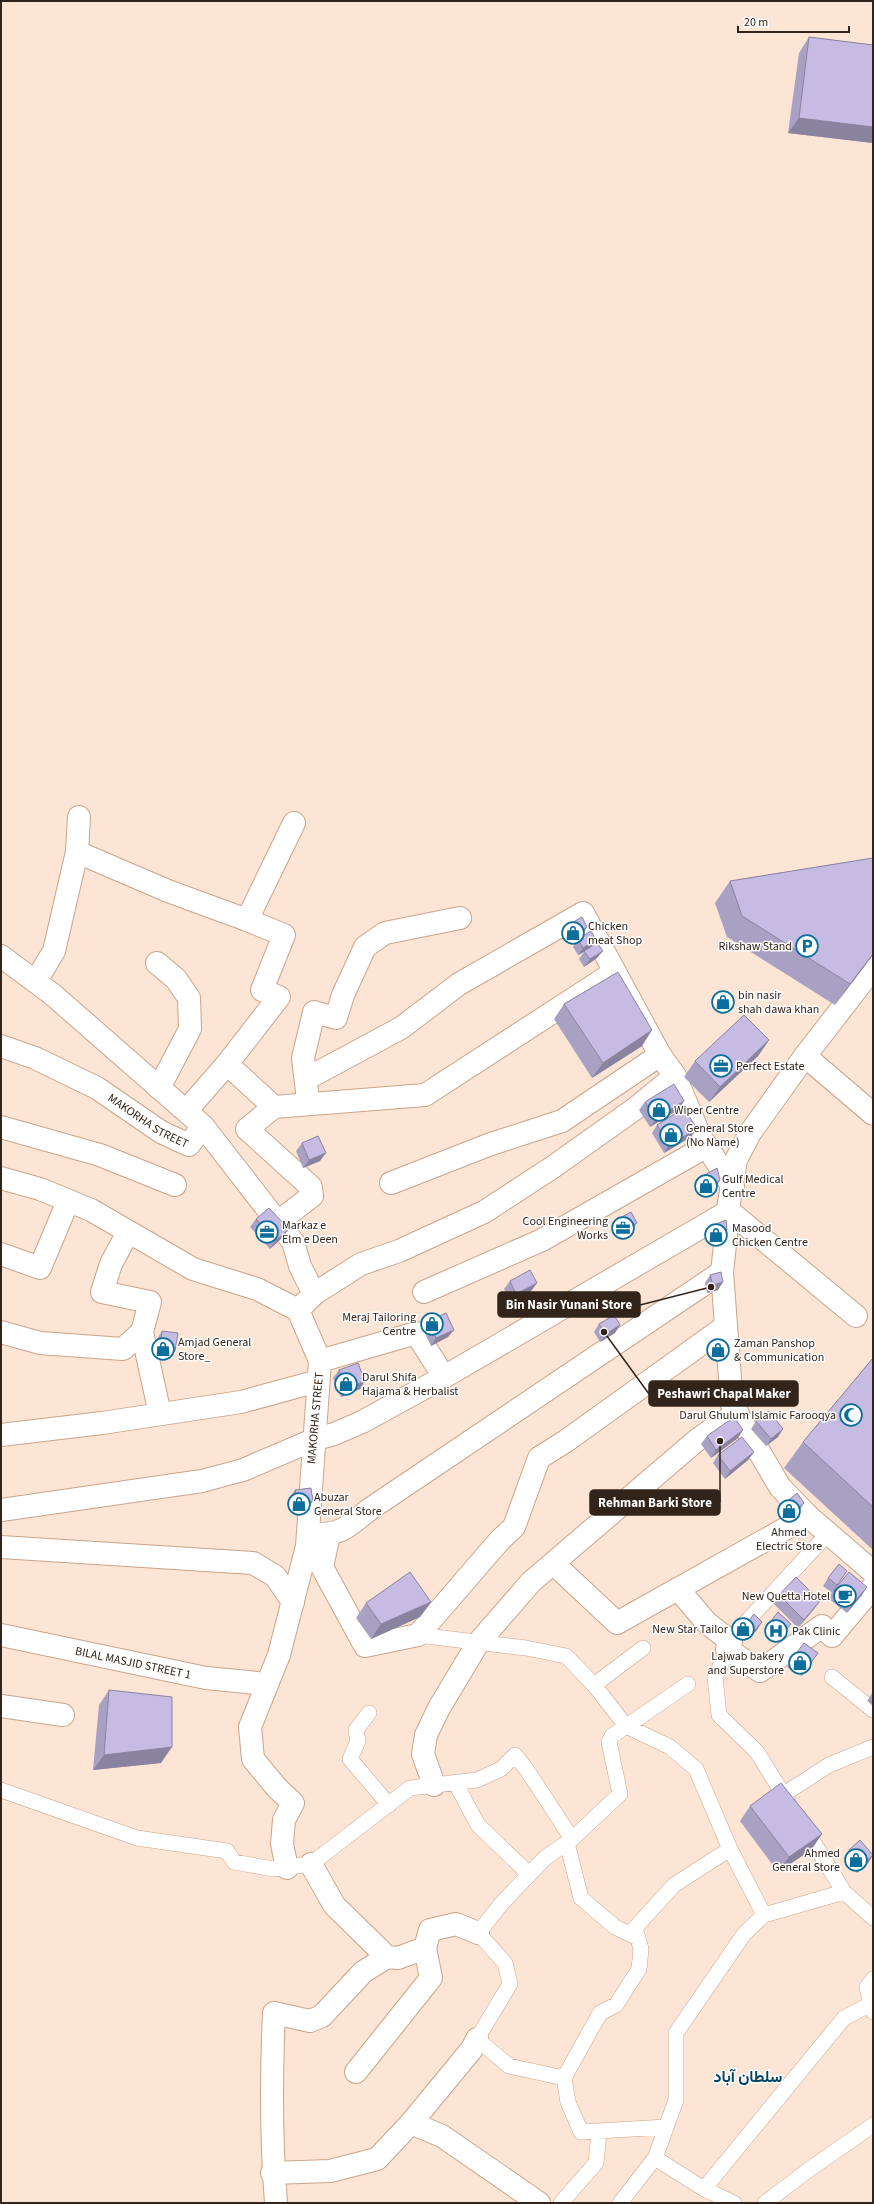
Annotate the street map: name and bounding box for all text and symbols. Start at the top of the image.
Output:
scale bar [738,8,849,34]
text: 20 m [744,14,768,31]
place label: Chicken meat Shop [588,918,643,949]
shop icon: Chicken meat Shop [560,920,586,946]
parking icon: Rikshaw Stand [794,933,820,959]
place label: Rikshaw Stand [718,938,792,955]
place label: bin nasir shah dawa khan [738,987,819,1018]
shop icon: bin nasir shah dawa khan [710,989,736,1015]
office icon: Perfect Estate [708,1053,734,1079]
place label: Perfect Estate [736,1058,804,1075]
street label: MAKORHA STREET [104,1090,192,1153]
shop icon: Wiper Centre [646,1097,672,1123]
place label: Wiper Centre [674,1102,739,1119]
place label: General Store (No Name) [686,1120,754,1151]
shop icon: General Store (No Name) [658,1122,684,1148]
place label: Gulf Medical Centre [722,1171,784,1202]
shop icon: Gulf Medical Centre [693,1173,719,1199]
place label: Cool Engineering Works [523,1213,608,1244]
office icon: Cool Engineering Works [610,1215,636,1241]
place label: Markaz e Elm e Deen [282,1217,338,1248]
office icon: Markaz e Elm e Deen [254,1219,280,1245]
place label: Masood Chicken Centre [732,1220,808,1251]
shop icon: Masood Chicken Centre [703,1222,729,1248]
callout: Bin Nasir Yunani Store [498,1292,640,1317]
text: Bin Nasir Yunani Store [506,1296,632,1314]
place label: Meraj Tailoring Centre [342,1309,416,1340]
shop icon: Meraj Tailoring Centre [419,1311,445,1337]
place label: Amjad General Store_ [178,1334,251,1365]
place label: Zaman Panshop & Communication [734,1335,824,1366]
shop icon: Amjad General Store_ [150,1336,176,1362]
shop icon: Zaman Panshop & Communication [705,1337,731,1363]
place label: Darul Shifa Hajama & Herbalist [362,1369,458,1400]
street label: MAKORHA STREET [303,1371,328,1465]
shop icon: Darul Shifa Hajama & Herbalist [333,1371,359,1397]
callout: Peshawri Chapal Maker [649,1381,798,1406]
text: Peshawri Chapal Maker [657,1385,792,1403]
mosque icon: Darul Ghulum Islamic Farooqya [838,1402,864,1428]
place label: Darul Ghulum Islamic Farooqya [679,1407,836,1424]
place label: Abuzar General Store [314,1489,382,1520]
callout: Rehman Barki Store [590,1490,720,1515]
shop icon: Abuzar General Store [286,1491,312,1517]
text: Rehman Barki Store [598,1494,712,1512]
shop icon: Ahmed Electric Store [776,1498,802,1524]
place label: Ahmed Electric Store [756,1524,822,1555]
cafe icon: New Quetta Hotel [832,1583,858,1609]
place label: New Quetta Hotel [742,1588,830,1605]
shop icon: New Star Tailor [730,1616,756,1642]
hospital icon: Pak Clinic [763,1618,789,1644]
place label: New Star Tailor [652,1621,729,1638]
place label: Pak Clinic [792,1623,841,1640]
street label: BILAL MASJID STREET 1 [74,1643,193,1684]
place label: Lajwab bakery and Superstore [707,1648,784,1679]
shop icon: Lajwab bakery and Superstore [787,1650,813,1676]
place label: Ahmed General Store [772,1845,840,1876]
shop icon: Ahmed General Store [843,1847,869,1873]
district label: سلطان آباد [714,2066,783,2088]

